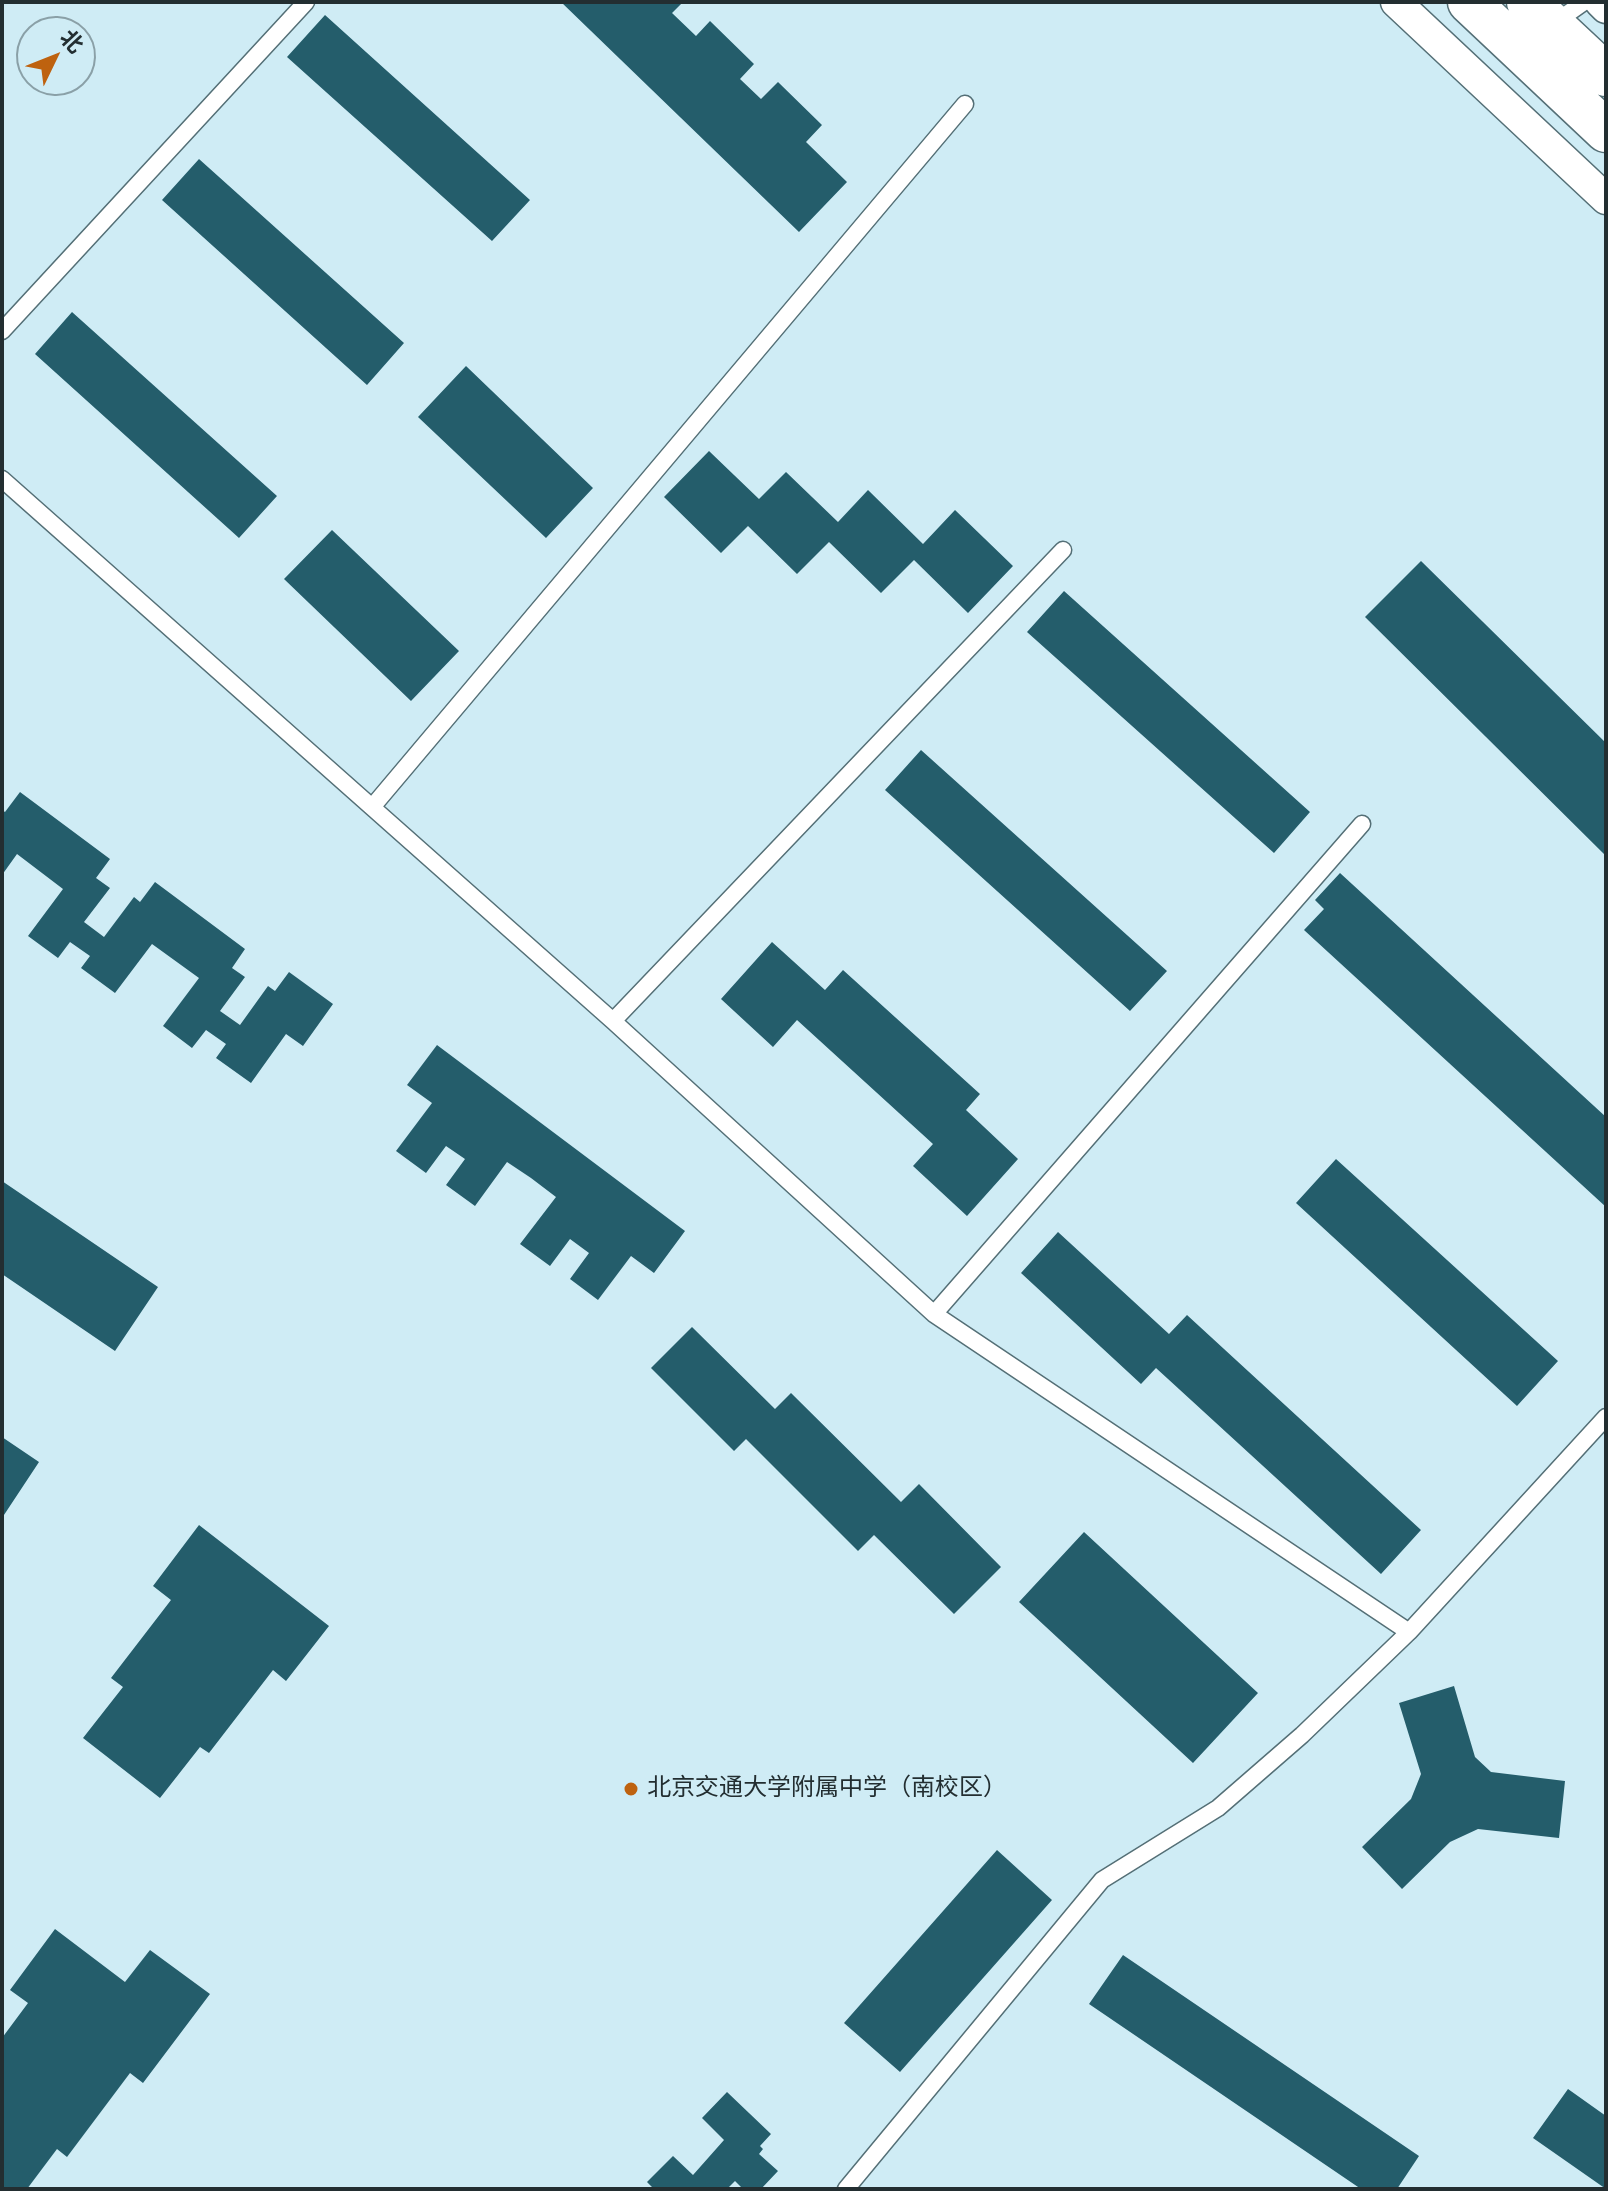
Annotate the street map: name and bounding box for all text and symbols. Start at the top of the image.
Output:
north arrow [16,16,96,96]
text: 北 [54,23,91,59]
place label: 北京交通大学附属中学（南校区） [647,1775,1007,1803]
marker: 北京交通大学附属中学（南校区） [622,1780,640,1798]

